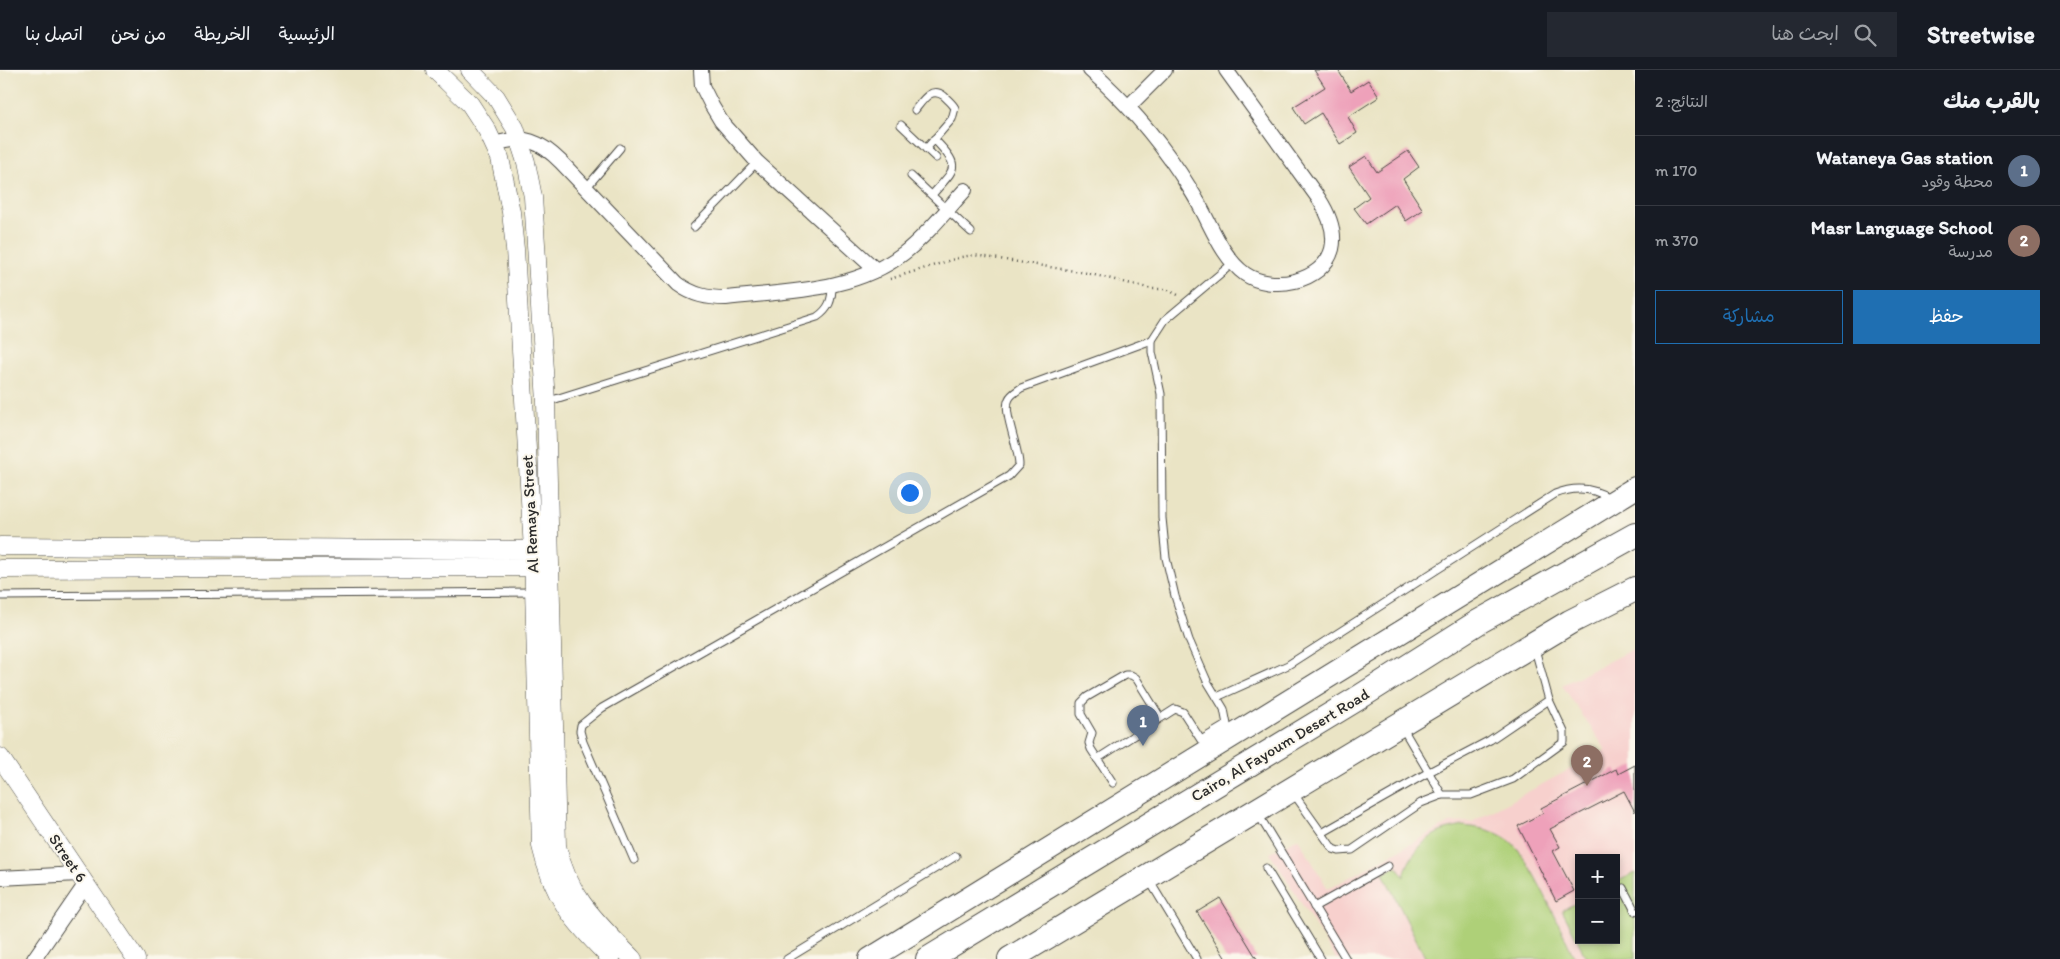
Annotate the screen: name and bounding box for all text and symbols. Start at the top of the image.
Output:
search box [1547,12,1897,57]
text: Streetwise [1927,20,2035,49]
icon: search [1851,21,1879,49]
text: ابحث هنا [1771,22,1839,45]
text: اتصل بنا [25,23,83,45]
text: من نحن [111,23,166,45]
text: الخريطة [194,23,251,45]
text: الرئيسية [279,23,335,45]
text: بالقرب منك [1943,88,2040,113]
text: النتائج: 2 [1655,92,1708,111]
text: Wataneya Gas station [1816,146,1993,169]
text: 170 m [1655,161,1697,180]
text: 1 [2020,161,2028,180]
text: محطة وقود [1922,172,1993,191]
text: Masr Language School [1811,216,1993,239]
text: 370 m [1655,231,1699,250]
text: 2 [2020,231,2028,250]
text: مدرسة [1948,242,1993,261]
button: مشاركة [1655,290,1843,344]
button: حفظ [1853,290,2040,344]
street label: Al Remaya Street [517,455,543,573]
your location [897,480,923,506]
street label: Cairo, Al Fayoum Desert Road [1188,684,1373,806]
pin: 1 [1127,705,1159,746]
pin: 2 [1571,745,1603,786]
street label: Street 6 [45,830,91,886]
map controls [1575,854,1620,944]
button: + [1575,854,1620,899]
button: − [1575,899,1620,944]

